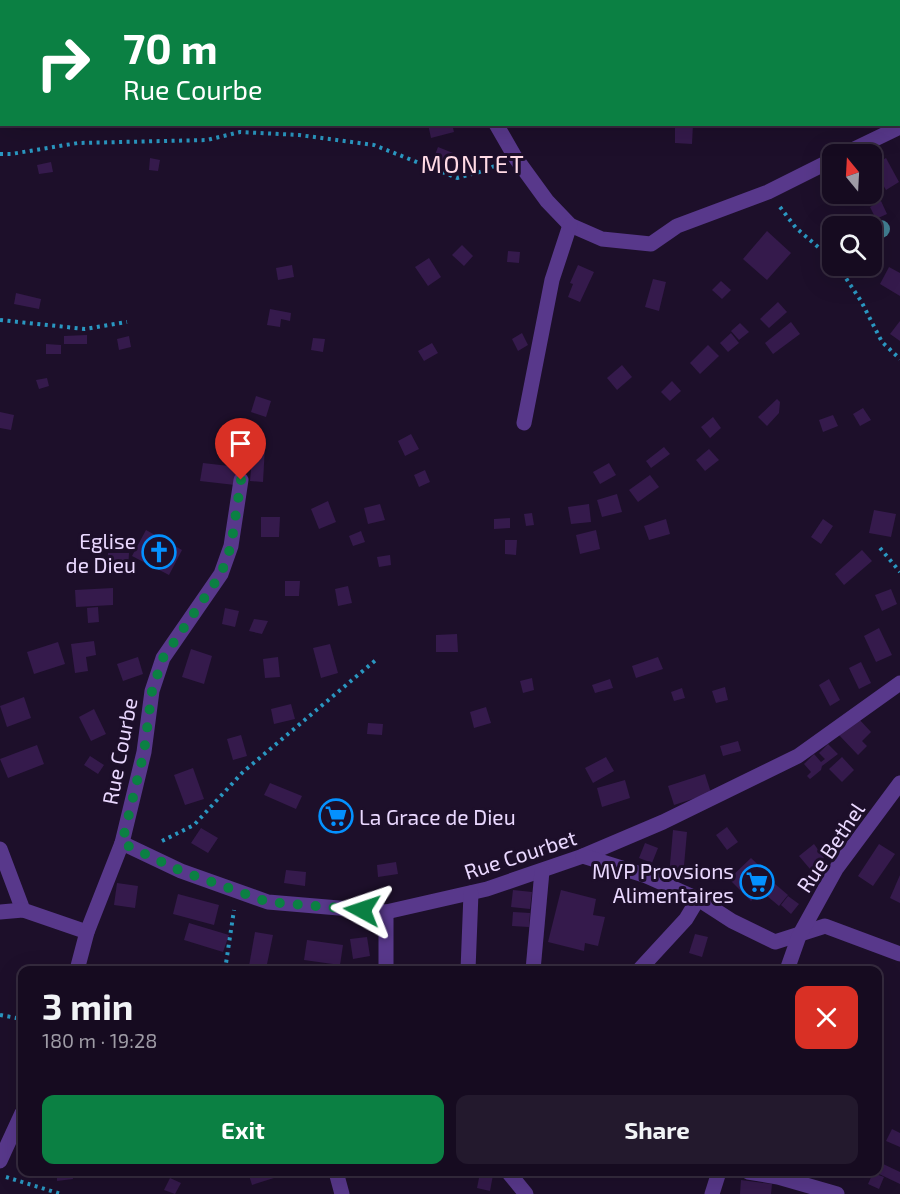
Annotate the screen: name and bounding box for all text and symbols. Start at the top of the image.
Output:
text: 70 m [123,22,218,72]
icon: right [24,24,102,102]
text: Rue Courbe [123,73,262,105]
north arrow [822,144,882,204]
map controls [822,144,882,276]
district label: MONTET [421,149,525,178]
button: search [822,216,882,276]
pin [215,418,266,480]
icon: arrive [224,427,257,460]
place label: Eglise de Dieu [66,528,136,577]
church icon: Eglise de Dieu [141,534,177,570]
street label: Rue Courbe [96,695,142,807]
street label: Rue Bethel [791,797,870,897]
supermarket icon: La Grace de Dieu [318,798,354,834]
place label: La Grace de Dieu [359,804,516,829]
street label: Rue Courbet [461,824,579,884]
place label: MVP Provsions Alimentaires [592,858,734,907]
supermarket icon: MVP Provsions Alimentaires [739,864,775,900]
position arrow [330,878,394,942]
text: 3 min [42,984,133,1027]
button: close [795,986,858,1049]
text: 180 m · 19:28 [42,1028,157,1052]
button: Exit [42,1095,444,1164]
button: Share [456,1095,858,1164]

